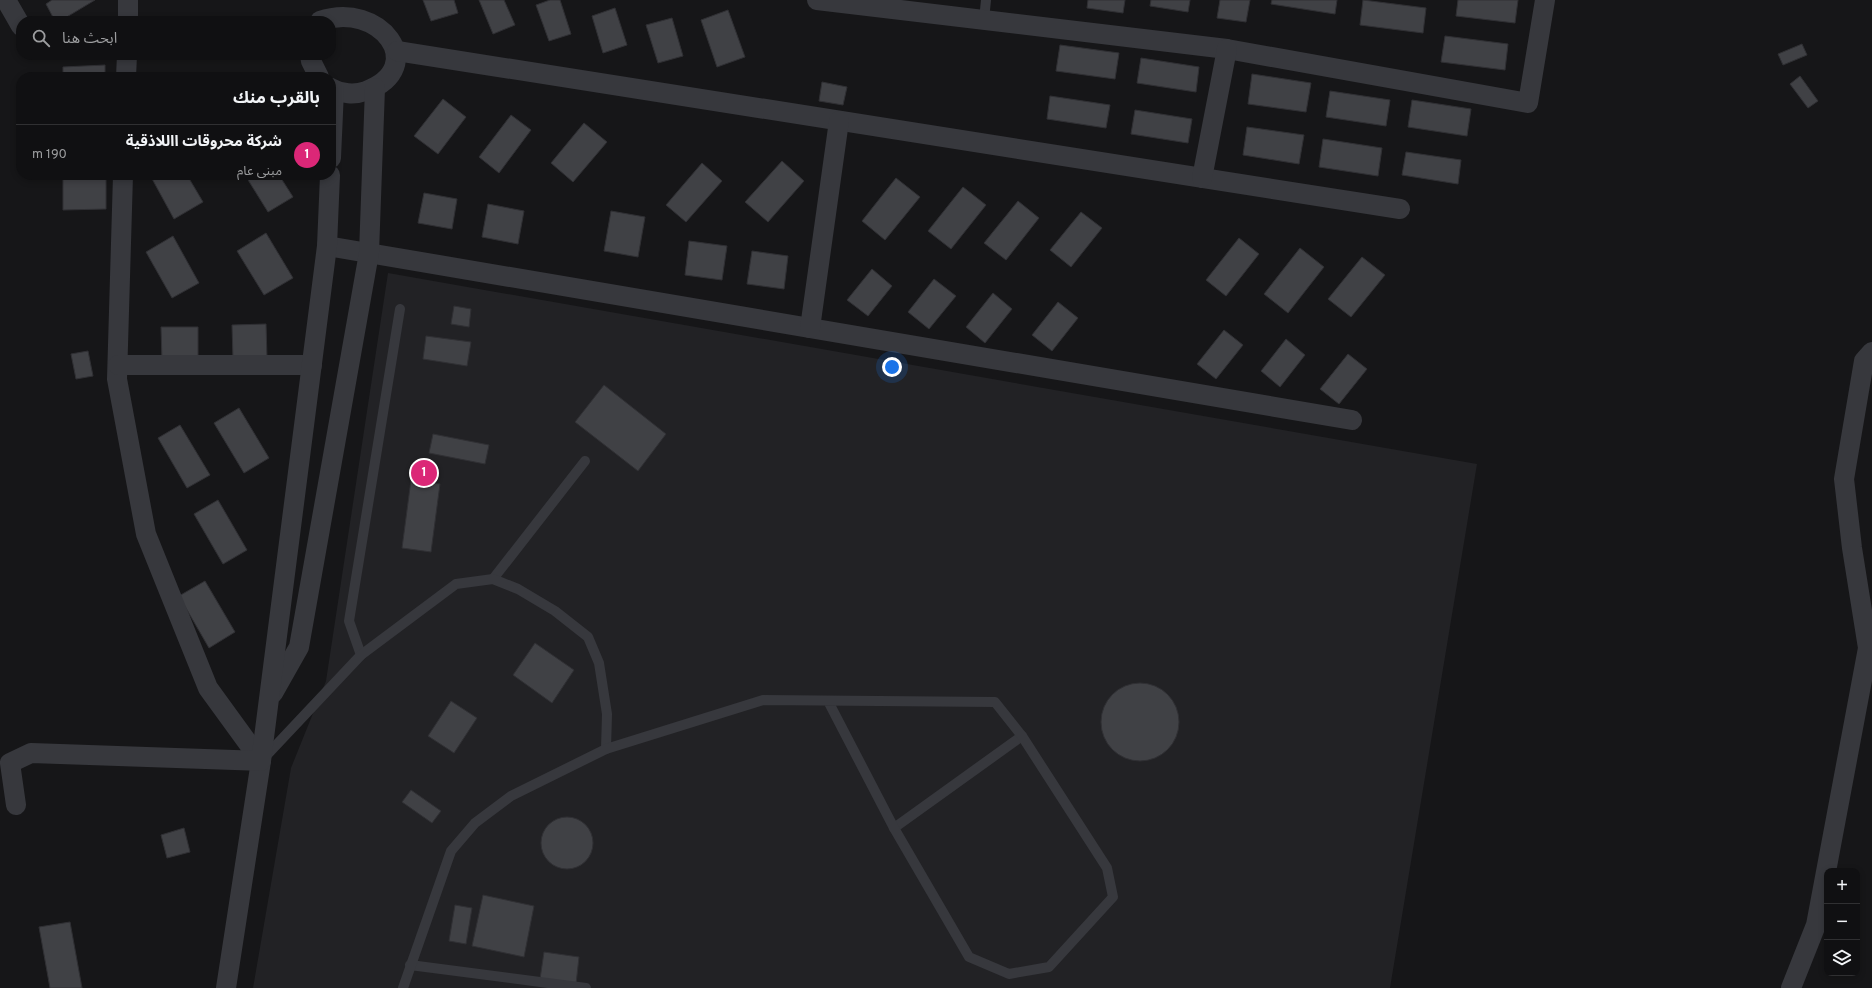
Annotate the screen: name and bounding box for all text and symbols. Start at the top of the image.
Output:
search box [16,16,336,60]
icon: search [30,27,52,49]
text: ابحث هنا [62,30,117,49]
text: بالقرب منك [233,88,320,110]
text: شركة محروقات االلاذقية [126,133,282,152]
text: 190 m [32,147,67,163]
text: 1 [304,147,310,163]
text: مبنى عام [237,164,282,180]
your location [882,357,902,377]
pin: 1 [411,458,437,488]
map controls [1824,868,1860,976]
button: + [1824,868,1860,904]
button: − [1824,904,1860,940]
button: layers [1824,940,1860,976]

